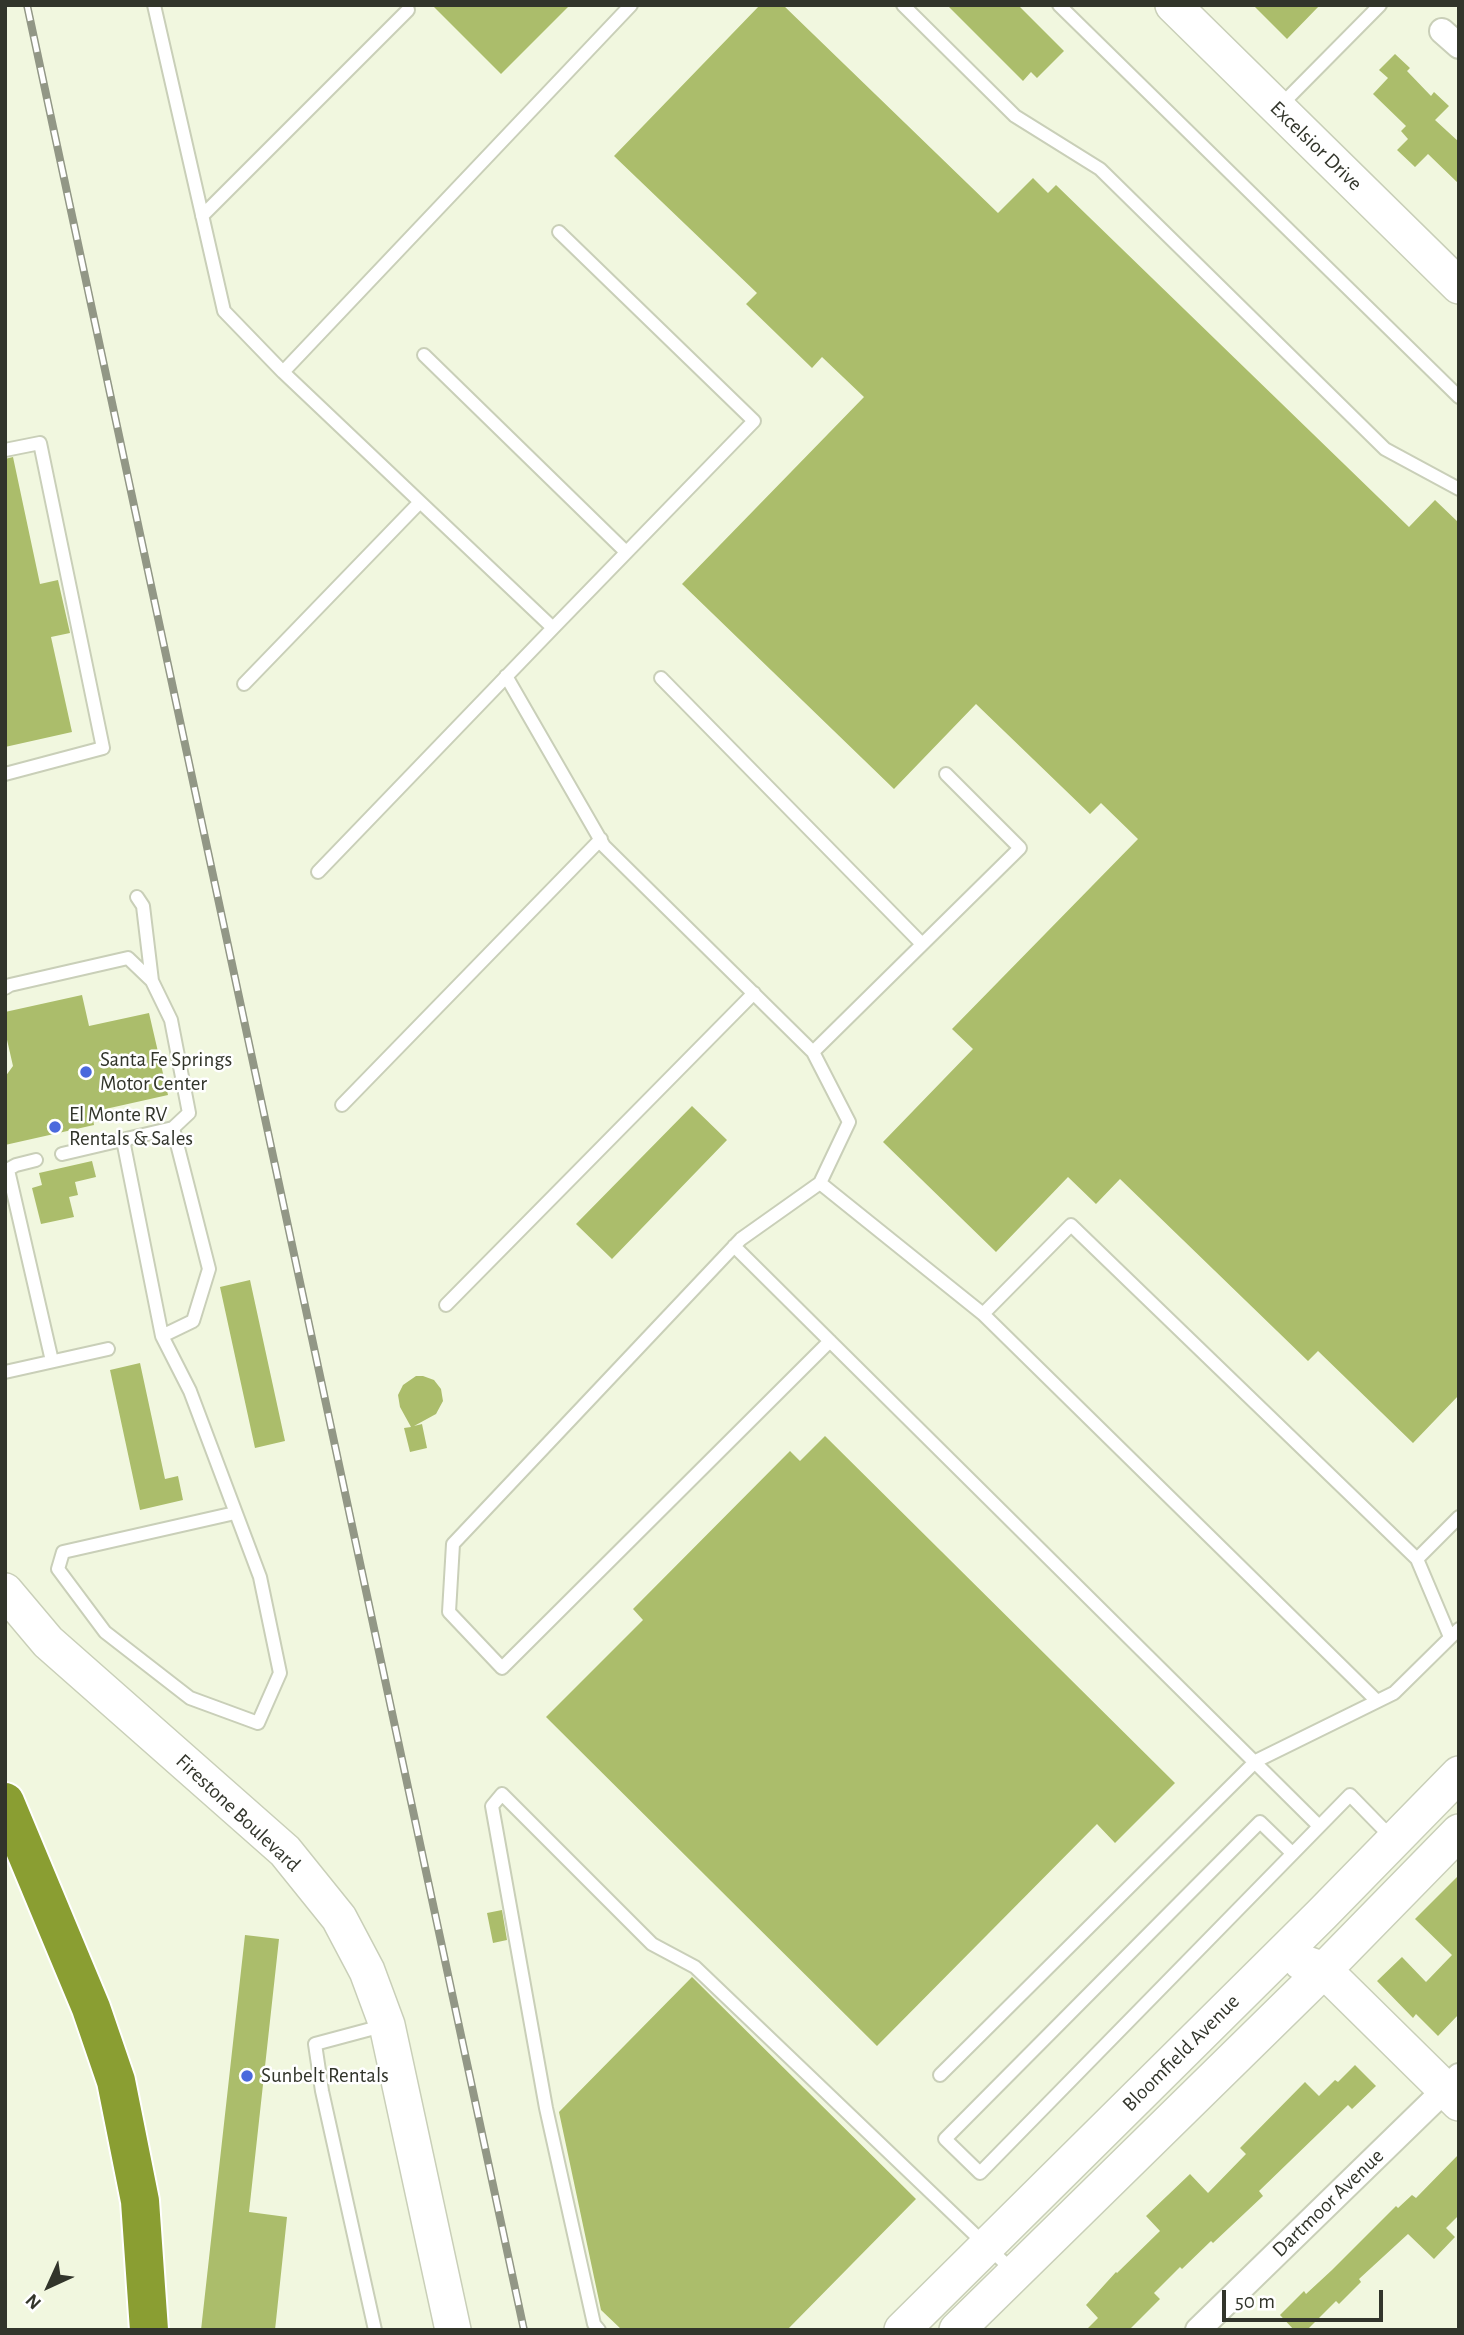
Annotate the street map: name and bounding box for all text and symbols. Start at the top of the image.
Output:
street label: Excelsior Drive [1265,96,1367,196]
place label: Santa Fe Springs Motor Center [100,1047,232,1097]
marker: Santa Fe Springs Motor Center [78,1064,94,1080]
place label: El Monte RV Rentals & Sales [69,1102,193,1152]
marker: El Monte RV Rentals & Sales [47,1119,63,1135]
street label: Firestone Boulevard [170,1749,306,1877]
street label: Bloomfield Avenue [1117,1989,1245,2117]
place label: Sunbelt Rentals [261,2063,389,2089]
marker: Sunbelt Rentals [239,2068,255,2084]
street label: Dartmoor Avenue [1267,2143,1389,2263]
north arrow [14,2251,84,2321]
scale bar [1226,2276,1387,2320]
text: N [22,2290,45,2313]
text: 50 m [1235,2291,1275,2312]

